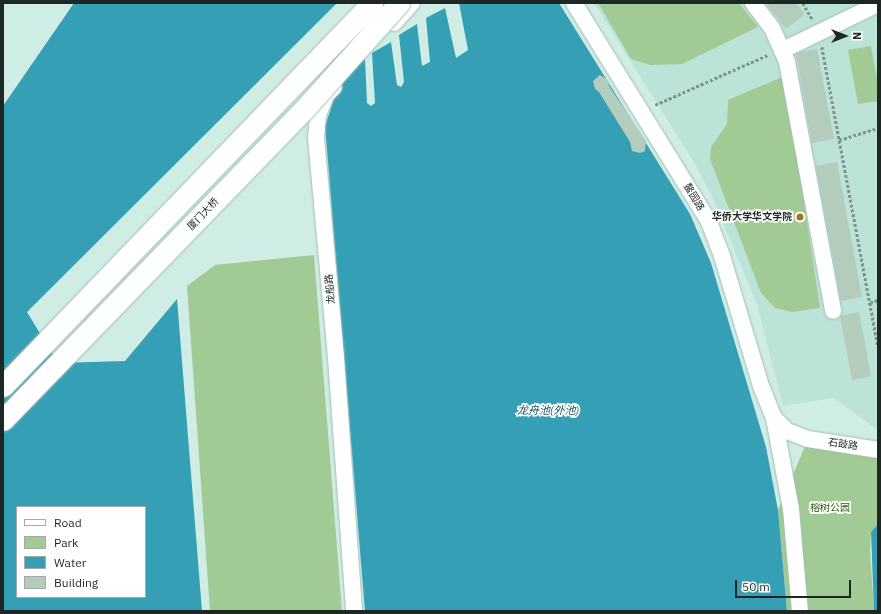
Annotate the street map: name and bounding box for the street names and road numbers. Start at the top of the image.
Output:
street label: 鳌园路 [681,181,707,213]
street label: 厦门大桥 [185,195,221,233]
street label: 龙船路 [323,274,337,304]
street label: 石鼓路 [827,436,859,452]

